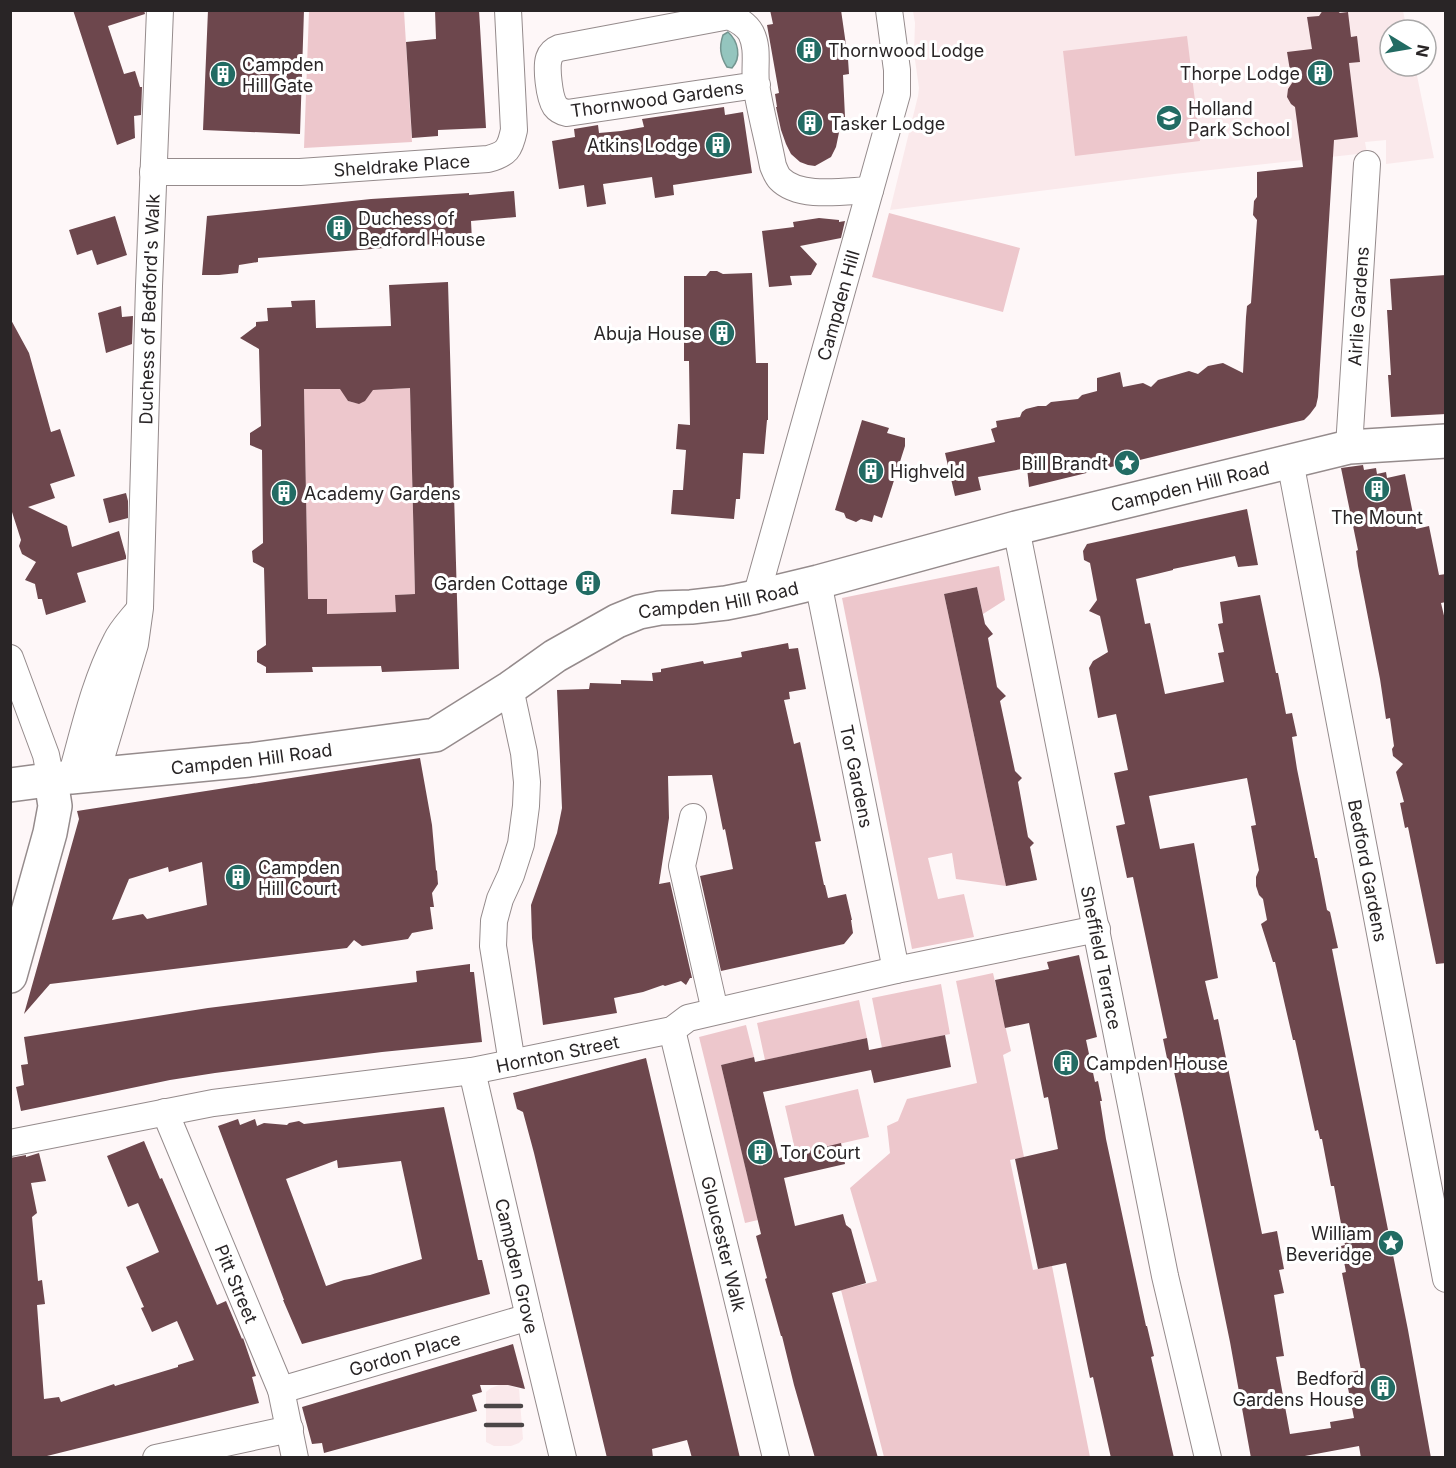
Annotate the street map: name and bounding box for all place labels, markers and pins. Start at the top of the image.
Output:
building icon: Thornwood Lodge [794,35,824,65]
place label: Thornwood Lodge [828,40,984,61]
place label: Campden Hill Gate [242,54,324,96]
building icon: Thorpe Lodge [1305,58,1335,88]
building icon: Campden Hill Gate [208,59,238,89]
place label: Thorpe Lodge [1180,63,1300,84]
place label: Holland Park School [1188,98,1290,140]
school or university icon: Holland Park School [1154,103,1184,133]
building icon: Tasker Lodge [795,108,825,138]
place label: Tasker Lodge [830,113,945,134]
building icon: Atkins Lodge [703,130,733,160]
place label: Atkins Lodge [587,135,698,156]
place label: Duchess of Bedford House [358,208,486,250]
building icon: Duchess of Bedford House [324,213,354,243]
building icon: Abuja House [707,318,737,348]
place label: Abuja House [594,323,702,344]
place icon: Bill Brandt [1112,448,1142,478]
place label: Bill Brandt [1022,453,1108,474]
building icon: Highveld [856,456,886,486]
place label: Highveld [890,461,965,482]
building icon: The Mount [1362,474,1392,504]
building icon: Academy Gardens [269,478,299,508]
place label: Academy Gardens [304,483,461,504]
place label: The Mount [1331,507,1423,528]
building icon: Garden Cottage [573,568,603,598]
place label: Garden Cottage [434,573,568,594]
place label: Campden Hill Court [258,857,340,899]
building icon: Campden Hill Court [223,862,253,892]
building icon: Campden House [1051,1048,1081,1078]
place label: Campden House [1086,1053,1228,1074]
building icon: Tor Court [745,1137,775,1167]
place label: Tor Court [780,1142,860,1163]
place label: William Beveridge [1286,1223,1372,1265]
place icon: William Beveridge [1376,1228,1406,1258]
place label: Bedford Gardens House [1232,1368,1364,1410]
building icon: Bedford Gardens House [1368,1373,1398,1403]

